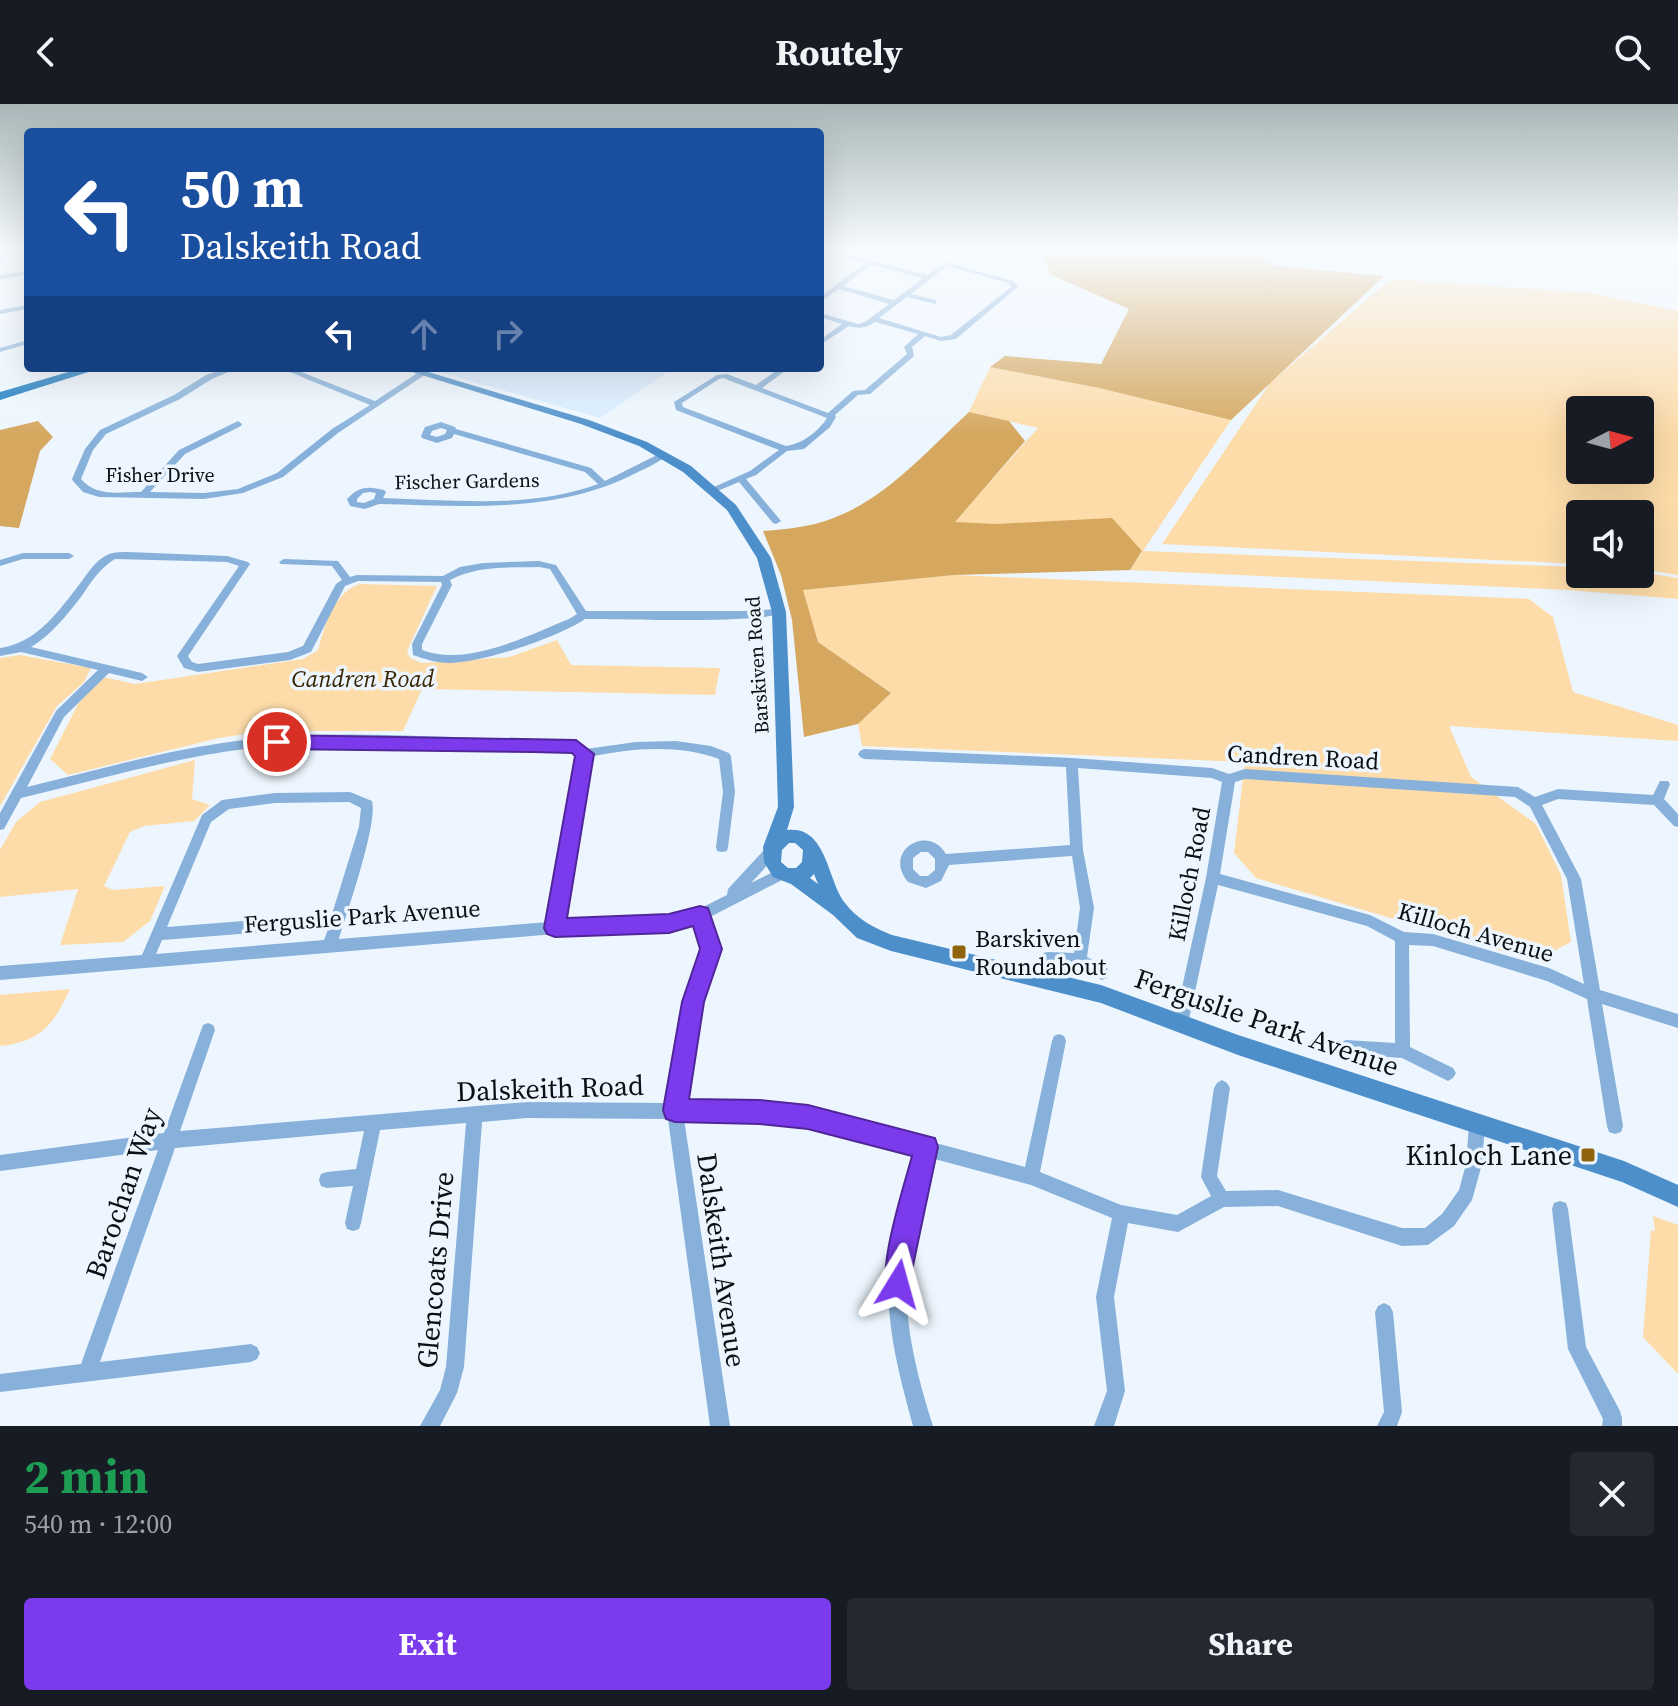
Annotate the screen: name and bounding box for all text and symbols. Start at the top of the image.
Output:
text: Routely [775,28,903,77]
icon: back [24,30,68,74]
icon: search [1610,30,1654,74]
text: 50 m [180,149,303,226]
icon: left [48,160,152,264]
text: Dalskeith Road [180,222,421,271]
icon: left [318,312,362,356]
icon: ahead [402,312,446,356]
icon: right [486,312,530,356]
north arrow [1566,396,1654,484]
map controls [1566,396,1654,588]
street label: Fisher Drive [105,461,215,489]
street label: Fischer Gardens [394,466,540,496]
button: sound [1566,500,1654,588]
street label: Barskiven Road [738,595,776,735]
park label: Candren Road [292,662,435,695]
pin [243,708,311,776]
icon: arrive [255,720,299,764]
street label: Candren Road [1226,737,1380,777]
street label: Killoch Road [1160,803,1218,944]
street label: Ferguslie Park Avenue [242,891,482,941]
street label: Killoch Avenue [1394,894,1558,970]
place label: Barskiven Roundabout [975,922,1106,983]
marker: Barskiven Roundabout [950,943,968,961]
street label: Ferguslie Park Avenue [1130,959,1404,1085]
street label: Dalskeith Road [456,1066,645,1110]
street label: Barochan Way [76,1102,170,1284]
place label: Kinloch Lane [1406,1136,1572,1174]
marker: Kinloch Lane [1579,1146,1597,1164]
street label: Dalskeith Avenue [688,1150,756,1370]
street label: Glencoats Drive [407,1170,463,1370]
position arrow [856,1242,940,1326]
text: 2 min [24,1443,149,1509]
button: close [1570,1452,1654,1536]
text: 540 m · 12:00 [24,1506,172,1542]
button: Exit [24,1598,831,1690]
button: Share [847,1598,1654,1690]

